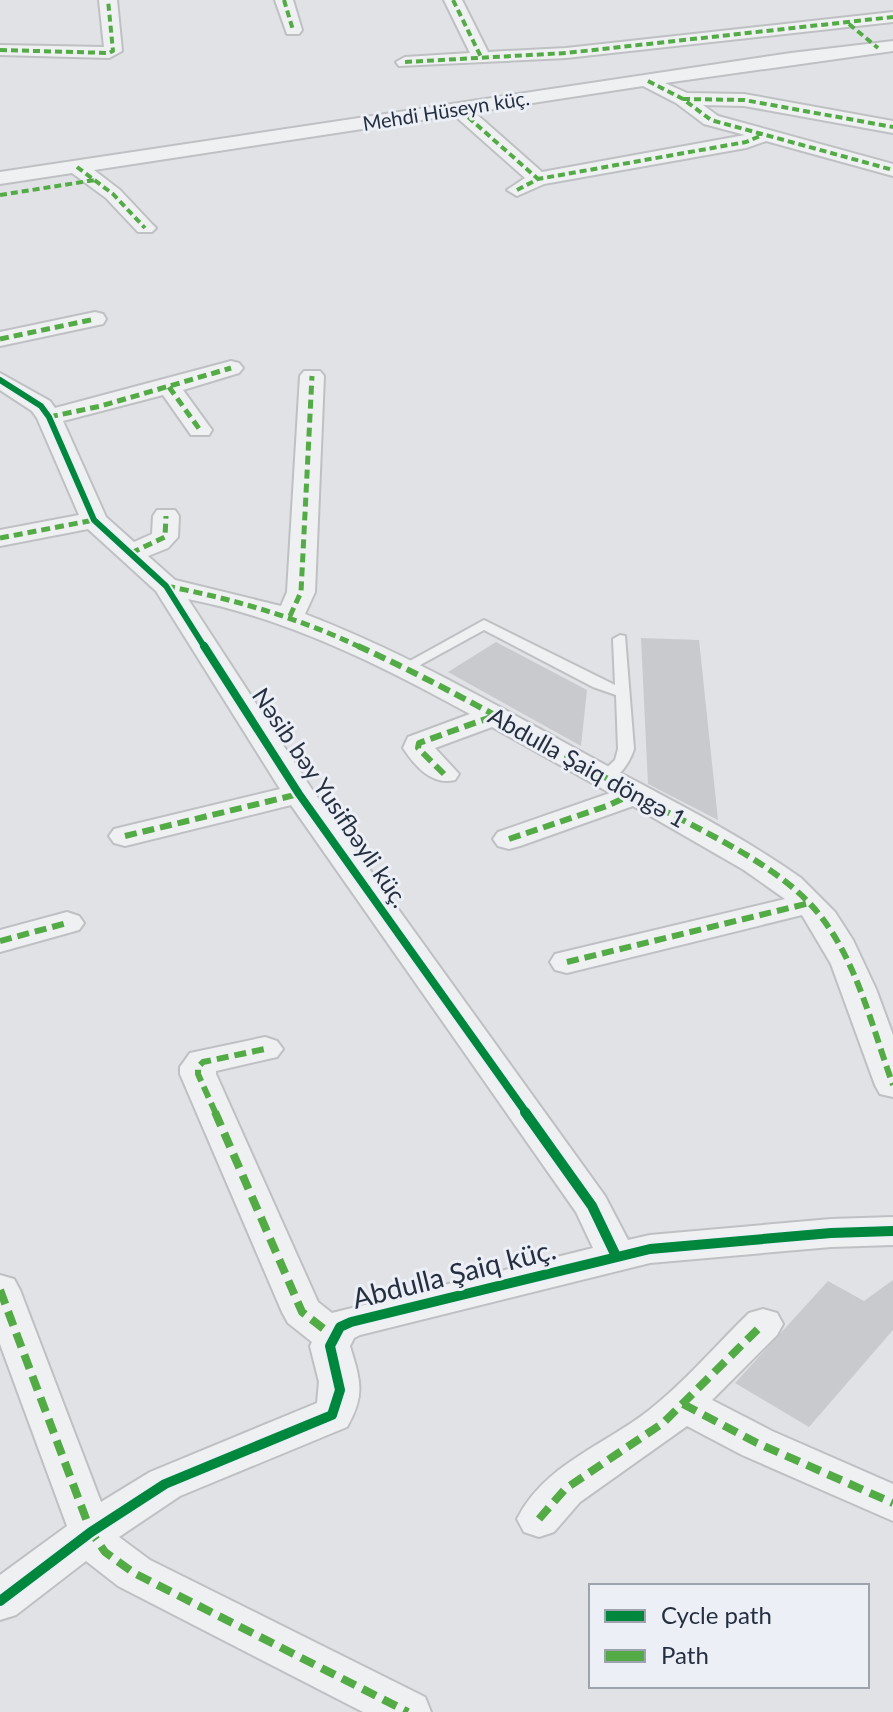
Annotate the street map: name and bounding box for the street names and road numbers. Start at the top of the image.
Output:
street label: Mehdi Hüseyn küç. [361,85,531,135]
street label: Nəsib bəy Yusifbəyli küç. [247,682,416,912]
street label: Abdulla Şaiq döngə 1 [484,700,692,833]
street label: Abdulla Şaiq küç. [348,1231,559,1315]

